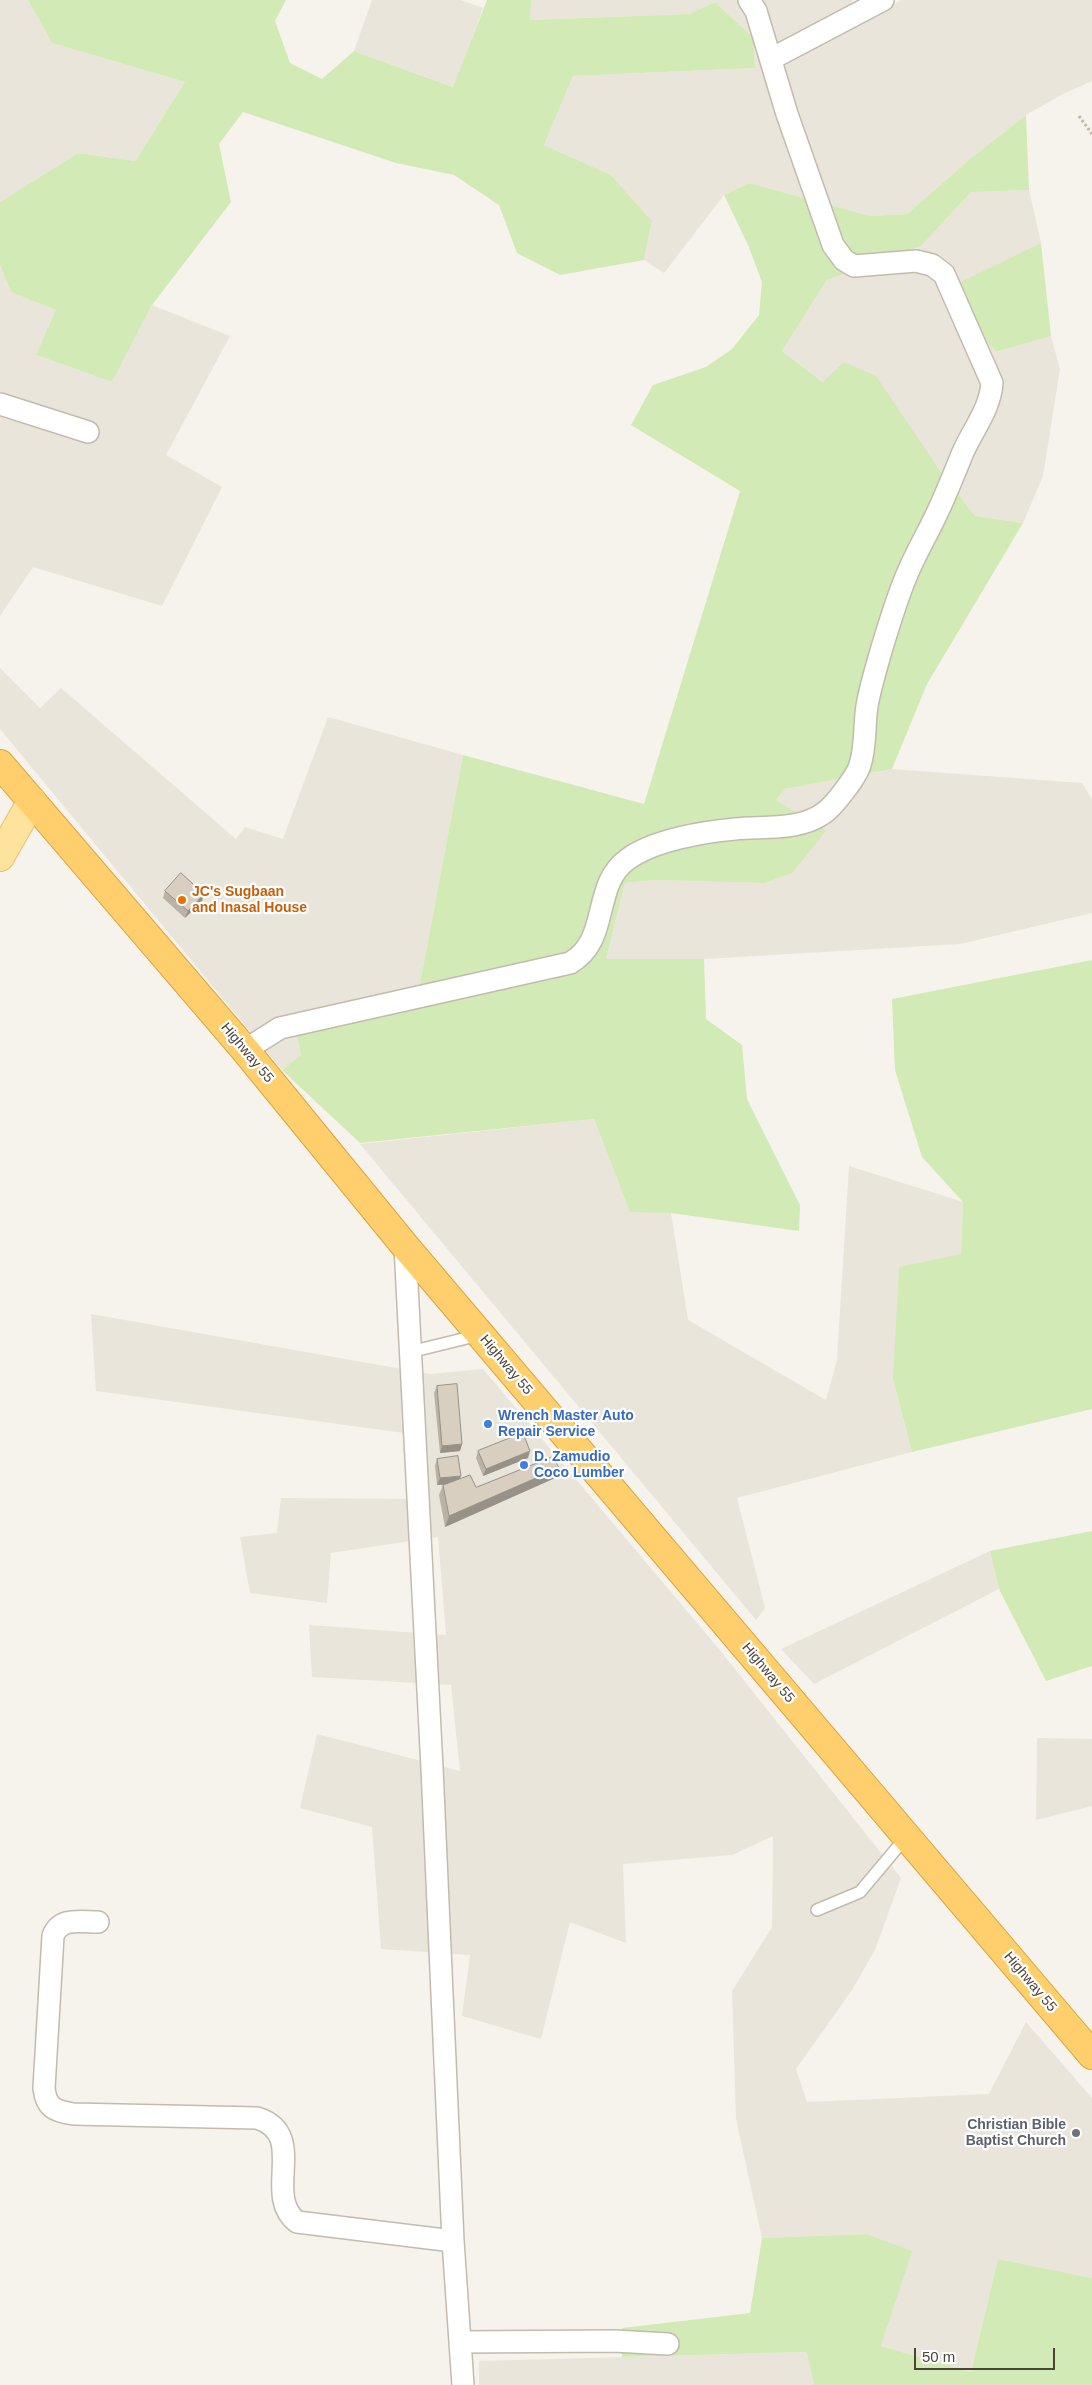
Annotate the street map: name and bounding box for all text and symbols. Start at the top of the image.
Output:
place label: JC's Sugbaan and Inasal House [192,884,307,916]
marker: JC's Sugbaan and Inasal House [176,894,188,906]
street label: Highway 55 [217,1020,277,1086]
street label: Highway 55 [476,1332,536,1398]
place label: Wrench Master Auto Repair Service [498,1408,634,1440]
marker: Wrench Master Auto Repair Service [482,1418,494,1430]
place label: D. Zamudio Coco Lumber [534,1449,624,1481]
marker: D. Zamudio Coco Lumber [518,1459,530,1471]
street label: Highway 55 [738,1640,798,1706]
street label: Highway 55 [1000,1949,1060,2015]
place label: Christian Bible Baptist Church [966,2117,1066,2150]
marker: Christian Bible Baptist Church [1070,2127,1082,2139]
scale bar [917,2338,1058,2370]
text: 50 m [922,2348,955,2365]

